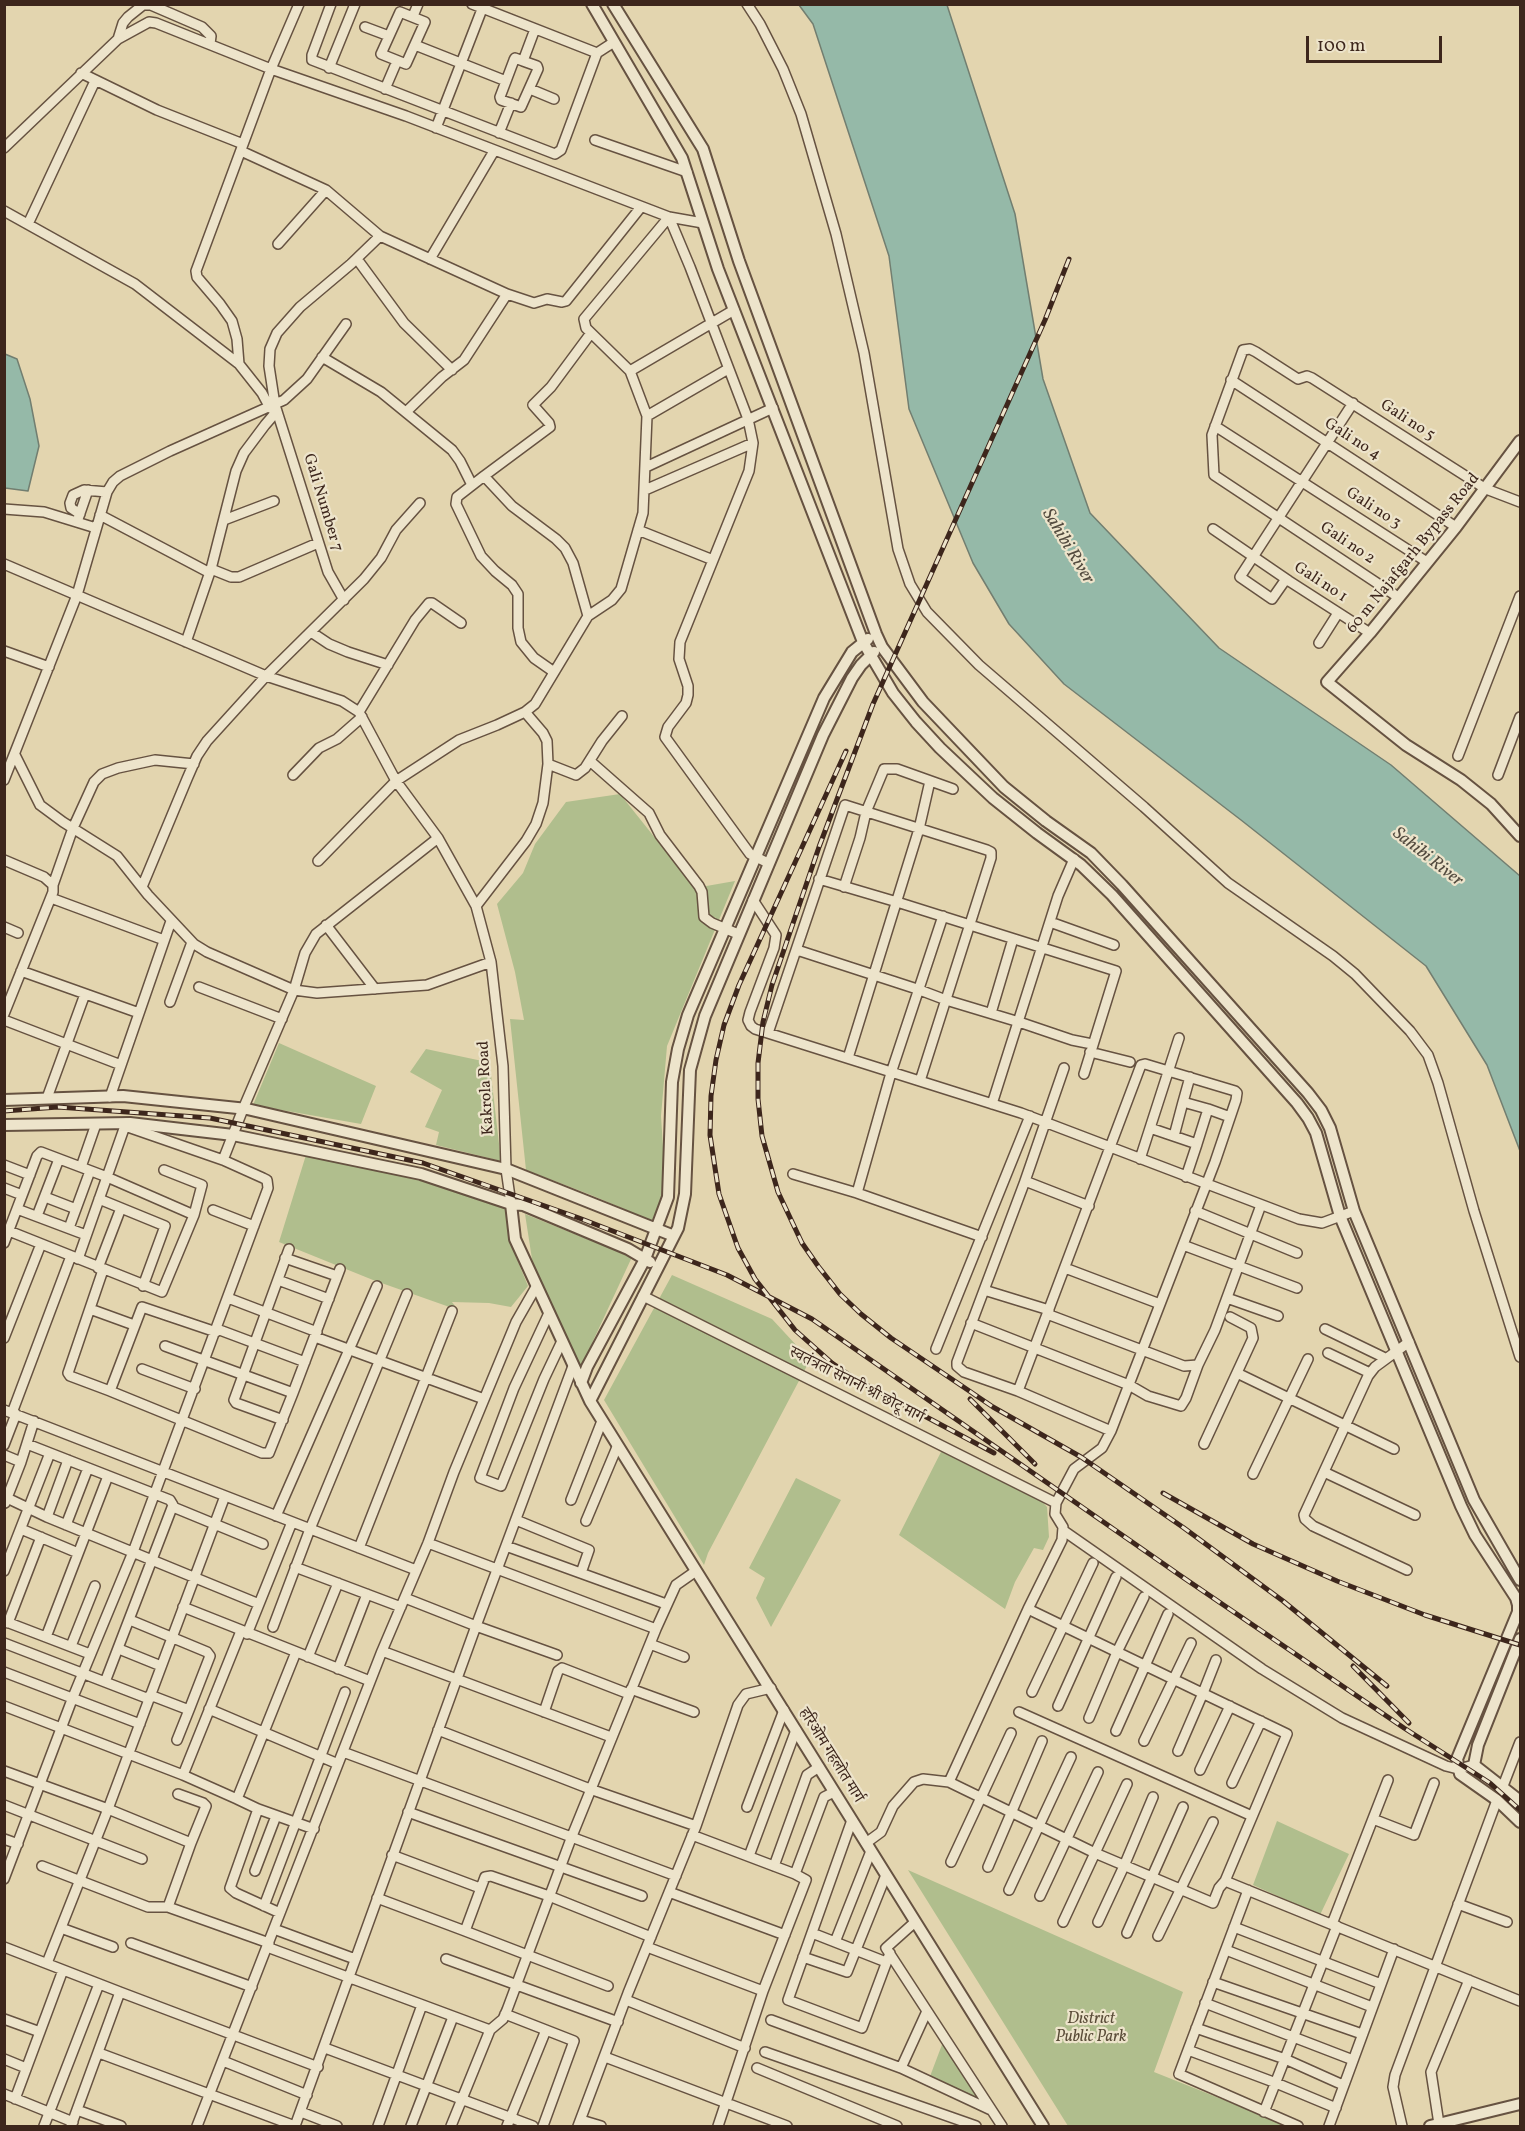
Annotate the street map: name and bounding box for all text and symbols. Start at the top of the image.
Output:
scale bar [1309,24,1446,62]
text: 100 m [1317,34,1366,59]
street label: Gali no 5 [1376,396,1438,446]
street label: Gali no 4 [1320,415,1384,465]
street label: Gali Number 7 [298,452,346,554]
street label: 60 m Najafgarh Bypass Road [1343,470,1485,638]
street label: Gali no 3 [1342,484,1404,534]
water label: Sahibi River [1036,505,1098,589]
street label: Gali no 2 [1316,519,1378,569]
street label: Gali no 1 [1290,559,1350,607]
water label: Sahibi River [1387,824,1467,892]
street label: Kakrola Road [475,1040,499,1136]
street label: स्वतंत्रता सेनानी श्री छोटू मार्ग [785,1344,927,1428]
street label: हरिओम गहलोत मार्ग [793,1705,867,1807]
park label: District Public Park [1056,2010,1126,2048]

